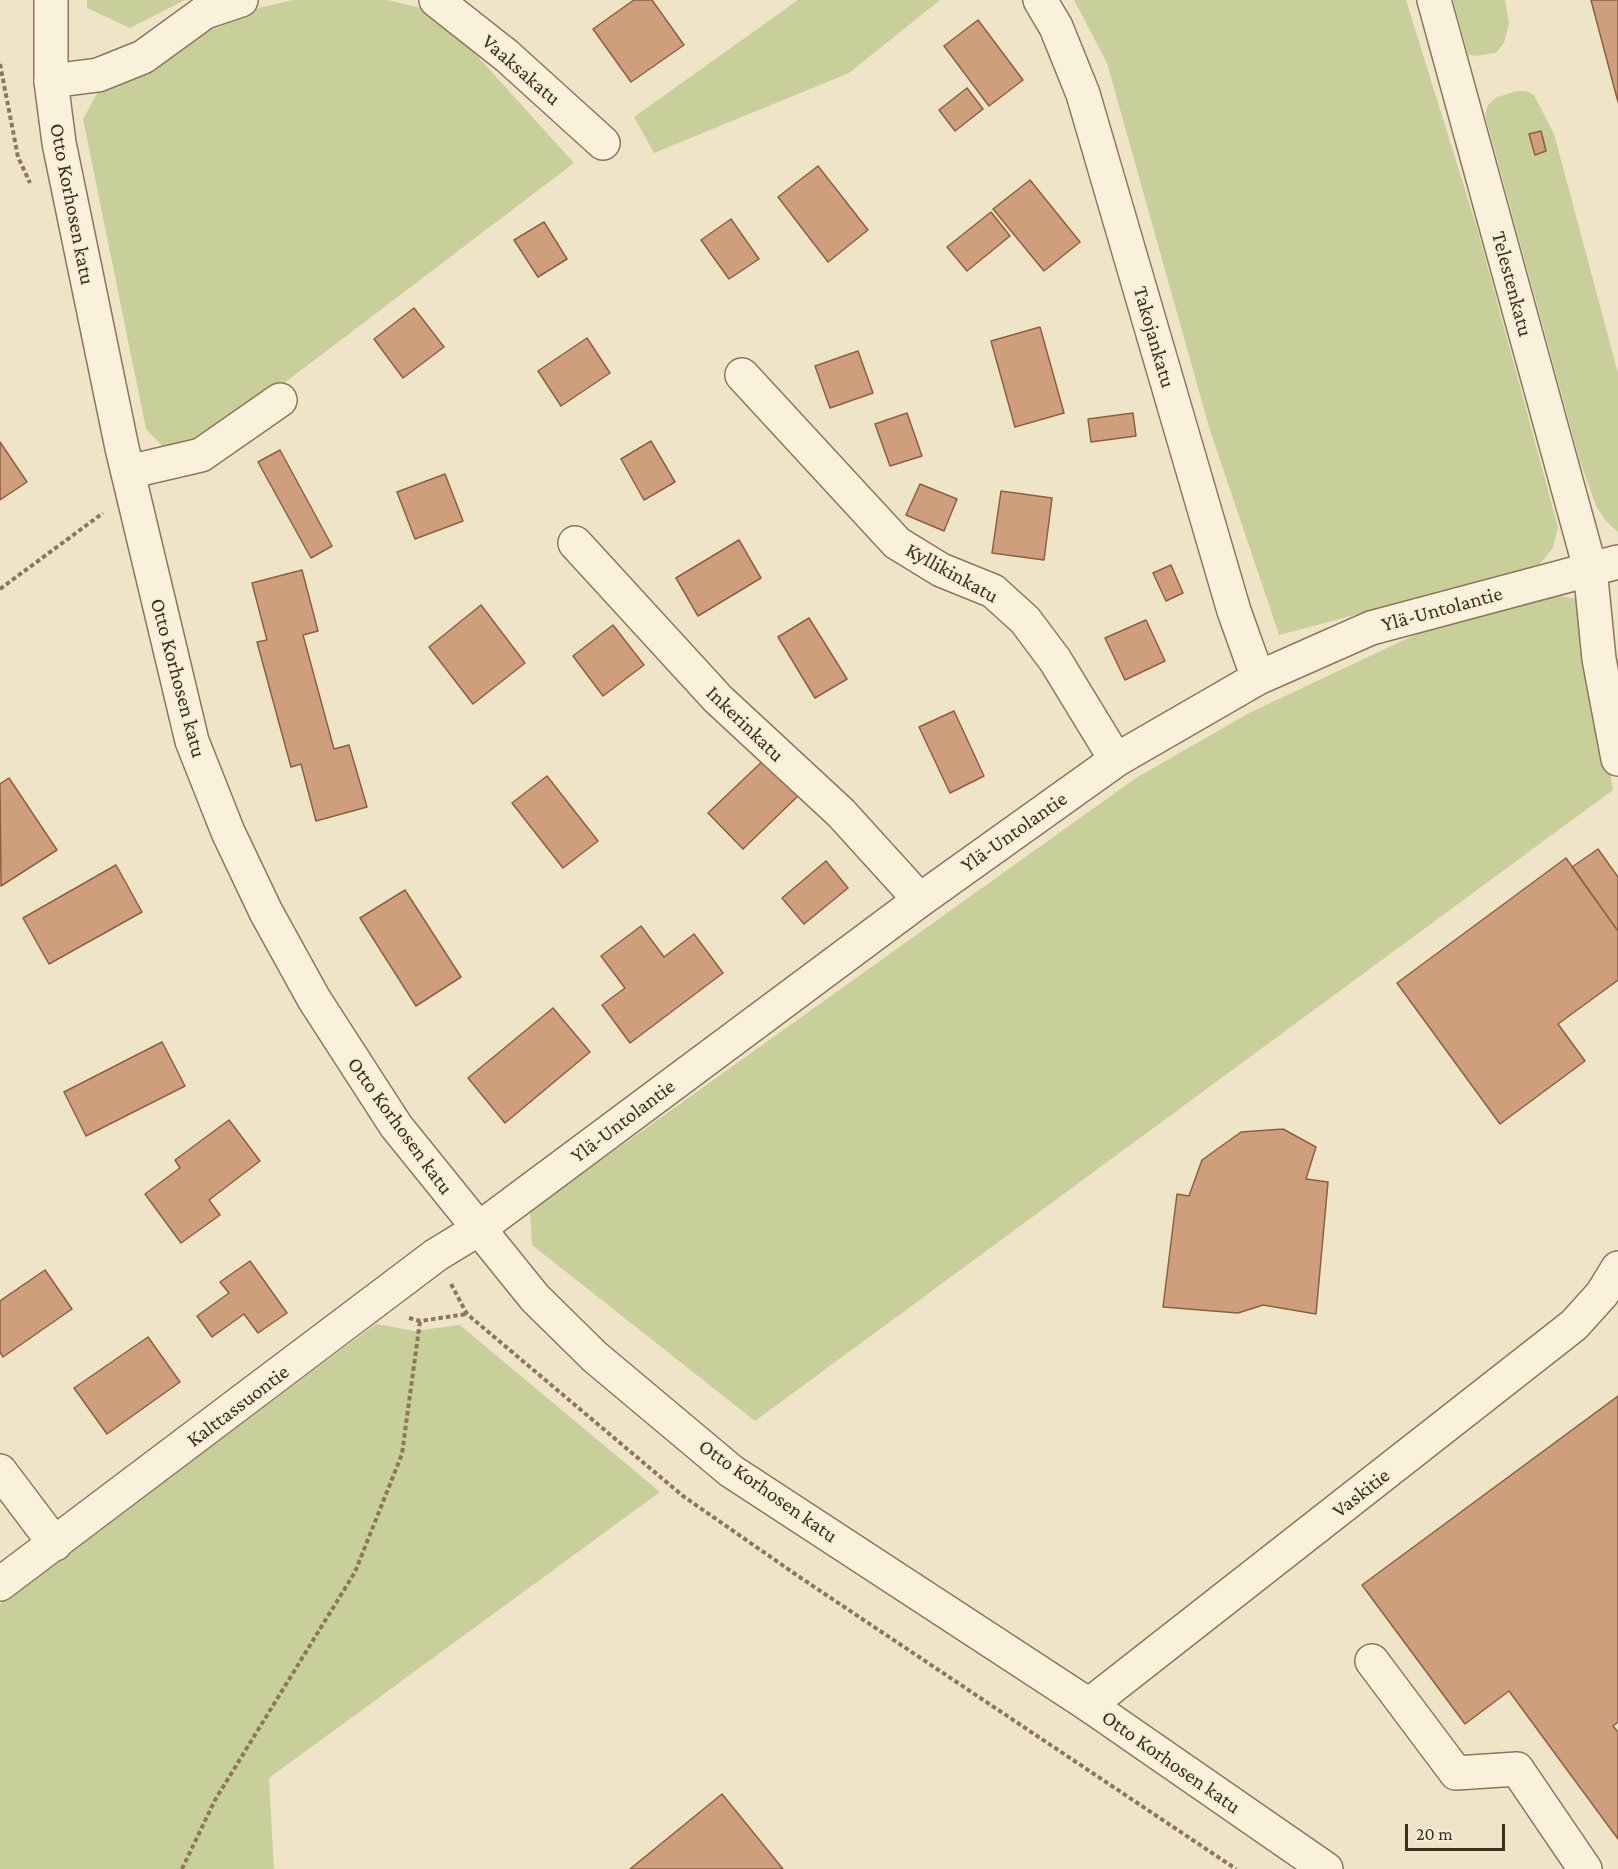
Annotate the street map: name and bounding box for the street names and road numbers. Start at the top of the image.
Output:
street label: Vaaksakatu [476,29,566,111]
street label: Otto Korhosen katu [44,121,100,287]
street label: Telestenkatu [1486,229,1538,339]
street label: Takojankatu [1127,283,1181,391]
street label: Kyllikinkatu [901,537,1003,609]
street label: Ylä-Untolantie [1379,581,1505,637]
street label: Otto Korhosen katu [145,596,211,760]
street label: Inkerinkatu [701,681,789,767]
street label: Ylä-Untolantie [956,786,1072,878]
street label: Otto Korhosen katu [342,1052,458,1200]
street label: Ylä-Untolantie [566,1074,680,1168]
street label: Kalttassuontie [182,1359,294,1453]
street label: Otto Korhosen katu [694,1434,842,1548]
street label: Vaskitie [1327,1463,1395,1523]
street label: Otto Korhosen katu [1097,1705,1245,1819]

